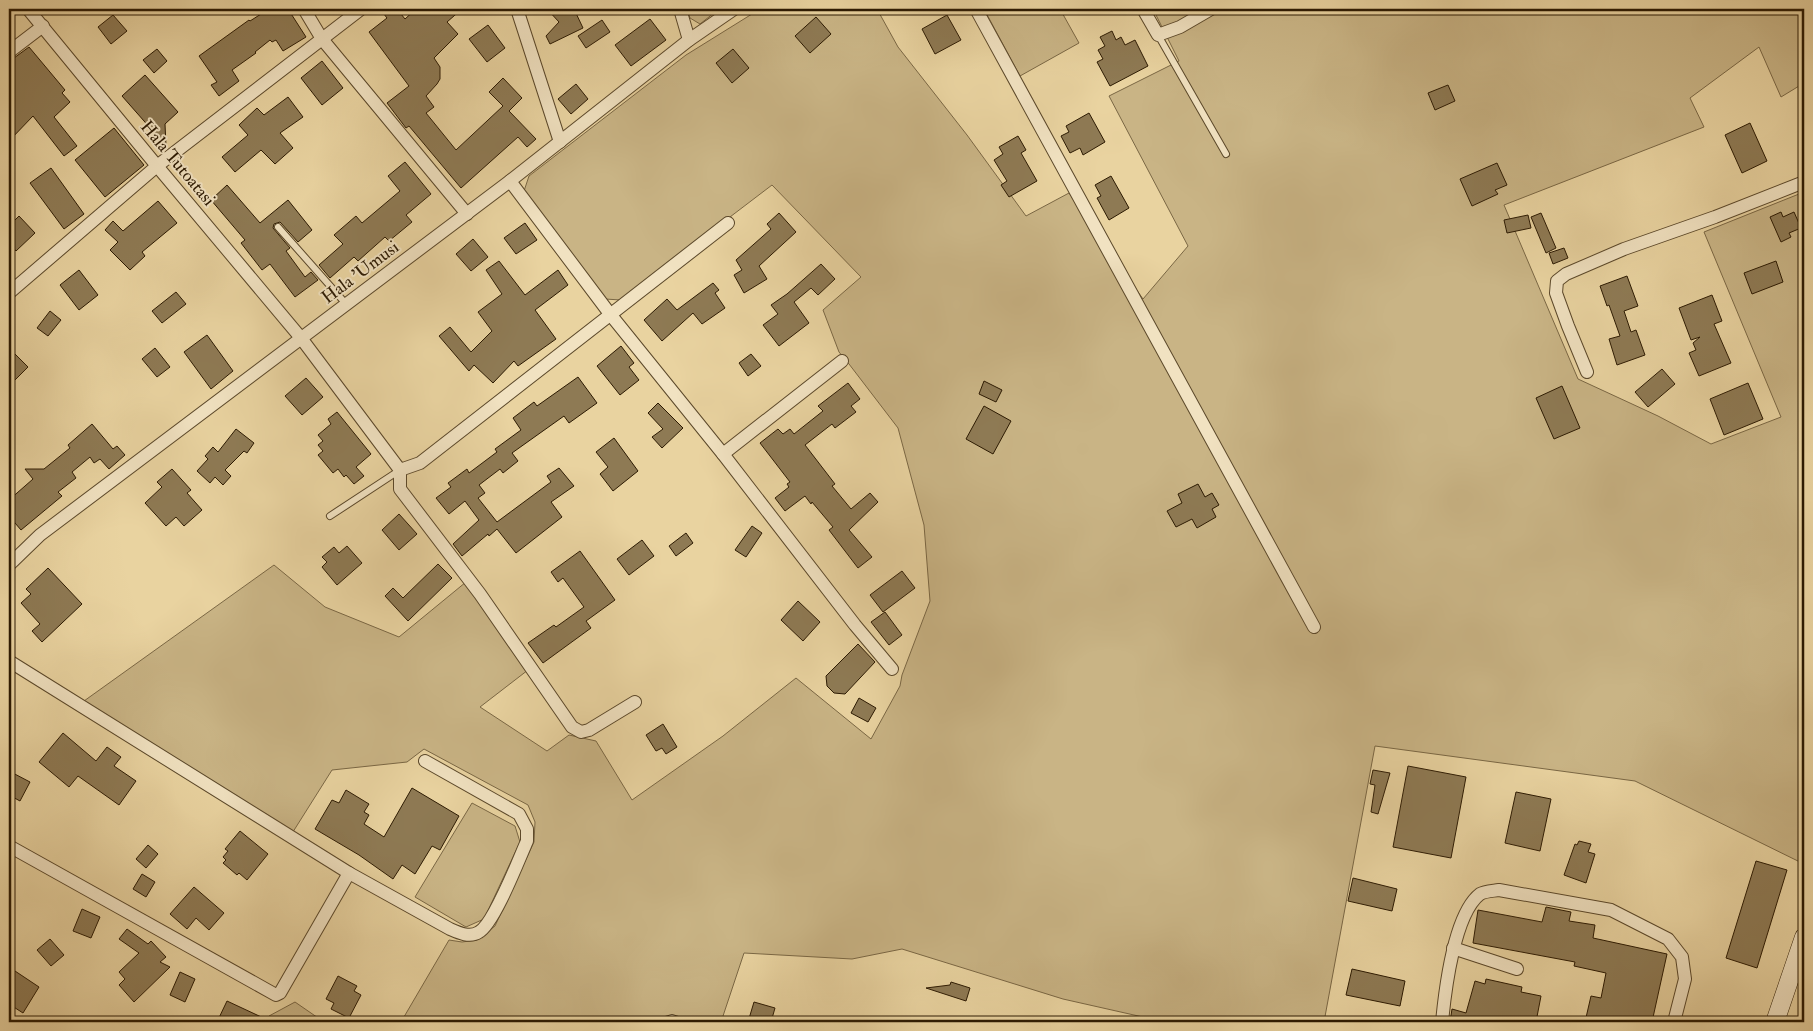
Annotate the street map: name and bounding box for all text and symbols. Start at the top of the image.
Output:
street label: Hala Tutoatasi [135,116,220,211]
street label: Hala 'Umusi [317,236,404,309]

